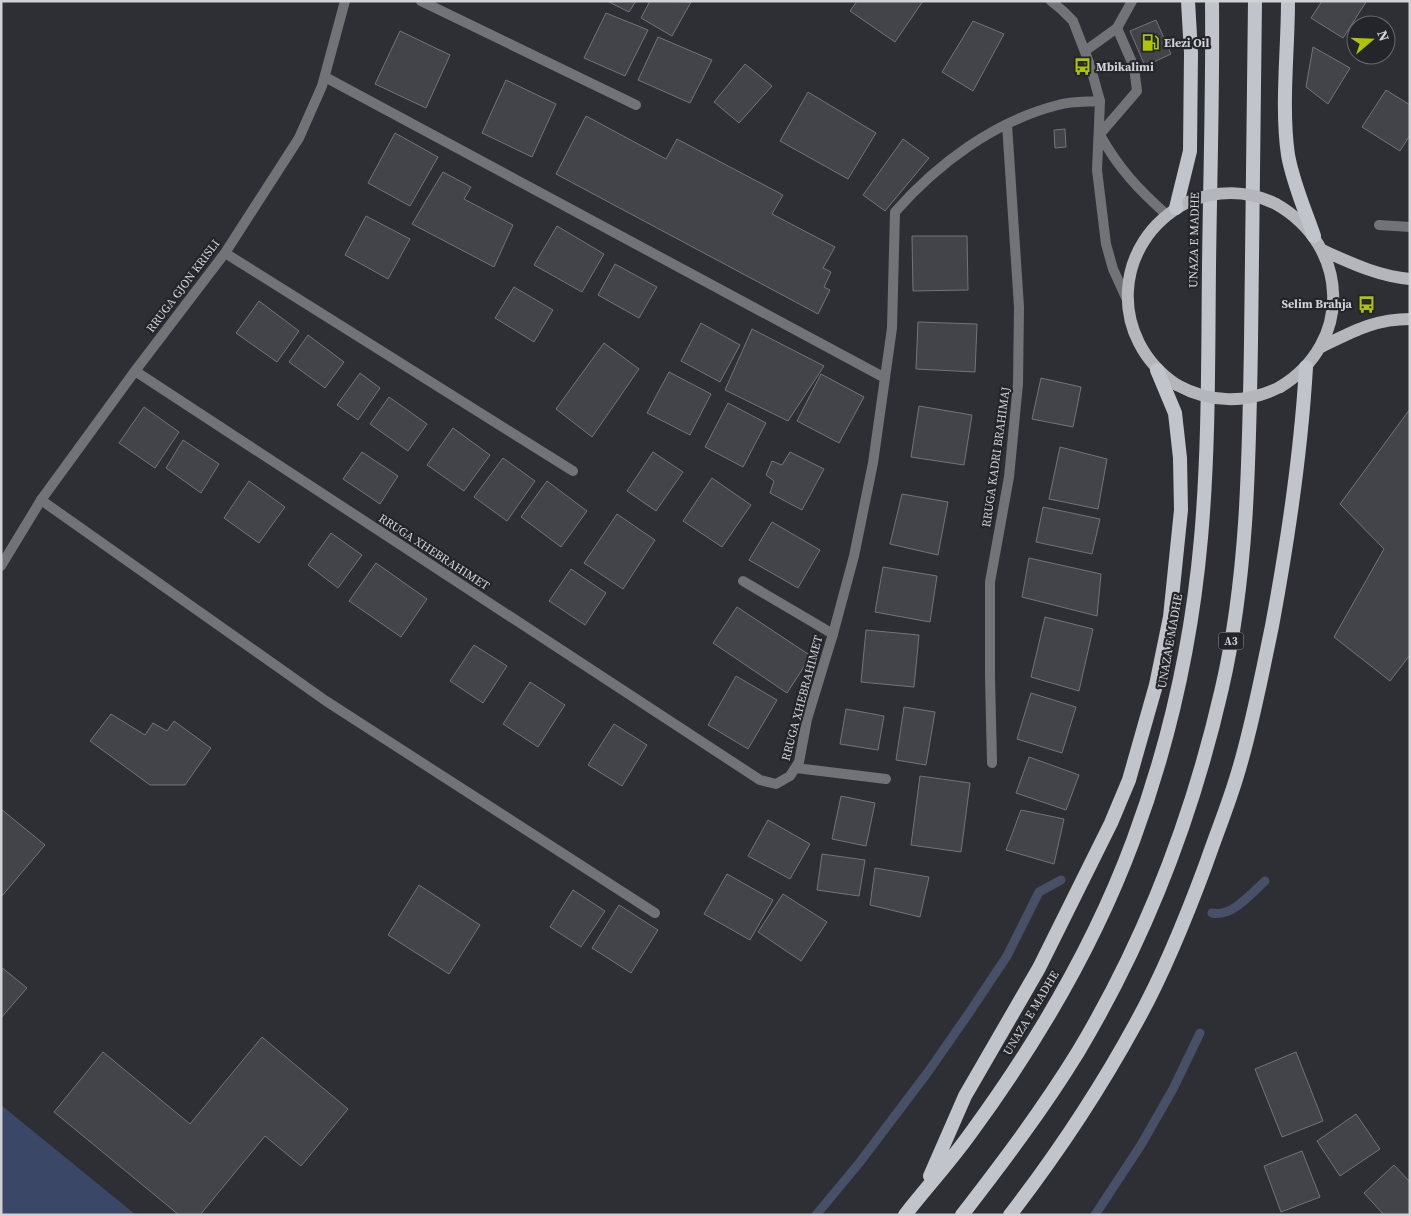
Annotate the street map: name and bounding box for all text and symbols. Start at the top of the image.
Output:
north arrow [1346,15,1396,65]
text: N [1372,28,1394,44]
fuel station icon: Elezi Oil [1140,33,1160,53]
place label: Elezi Oil [1164,35,1209,51]
bus stop icon: Mbikalimi [1072,57,1092,77]
place label: Mbikalimi [1096,59,1154,75]
street label: UNAZA E MADHE [1185,192,1203,288]
street label: RRUGA GJON KRISLI [143,236,223,336]
bus stop icon: Selim Brahja [1356,294,1376,314]
place label: Selim Brahja [1281,296,1353,312]
street label: RRUGA KADRI BRAHIMAJ [978,385,1014,528]
street label: RRUGA XHEBRAHIMET [375,510,493,594]
street label: UNAZA E MADHE [1154,592,1186,690]
road number: A3 [1218,632,1244,649]
street label: RRUGA XHEBRAHIMET [778,633,827,762]
street label: UNAZA E MADHE [999,968,1063,1058]

